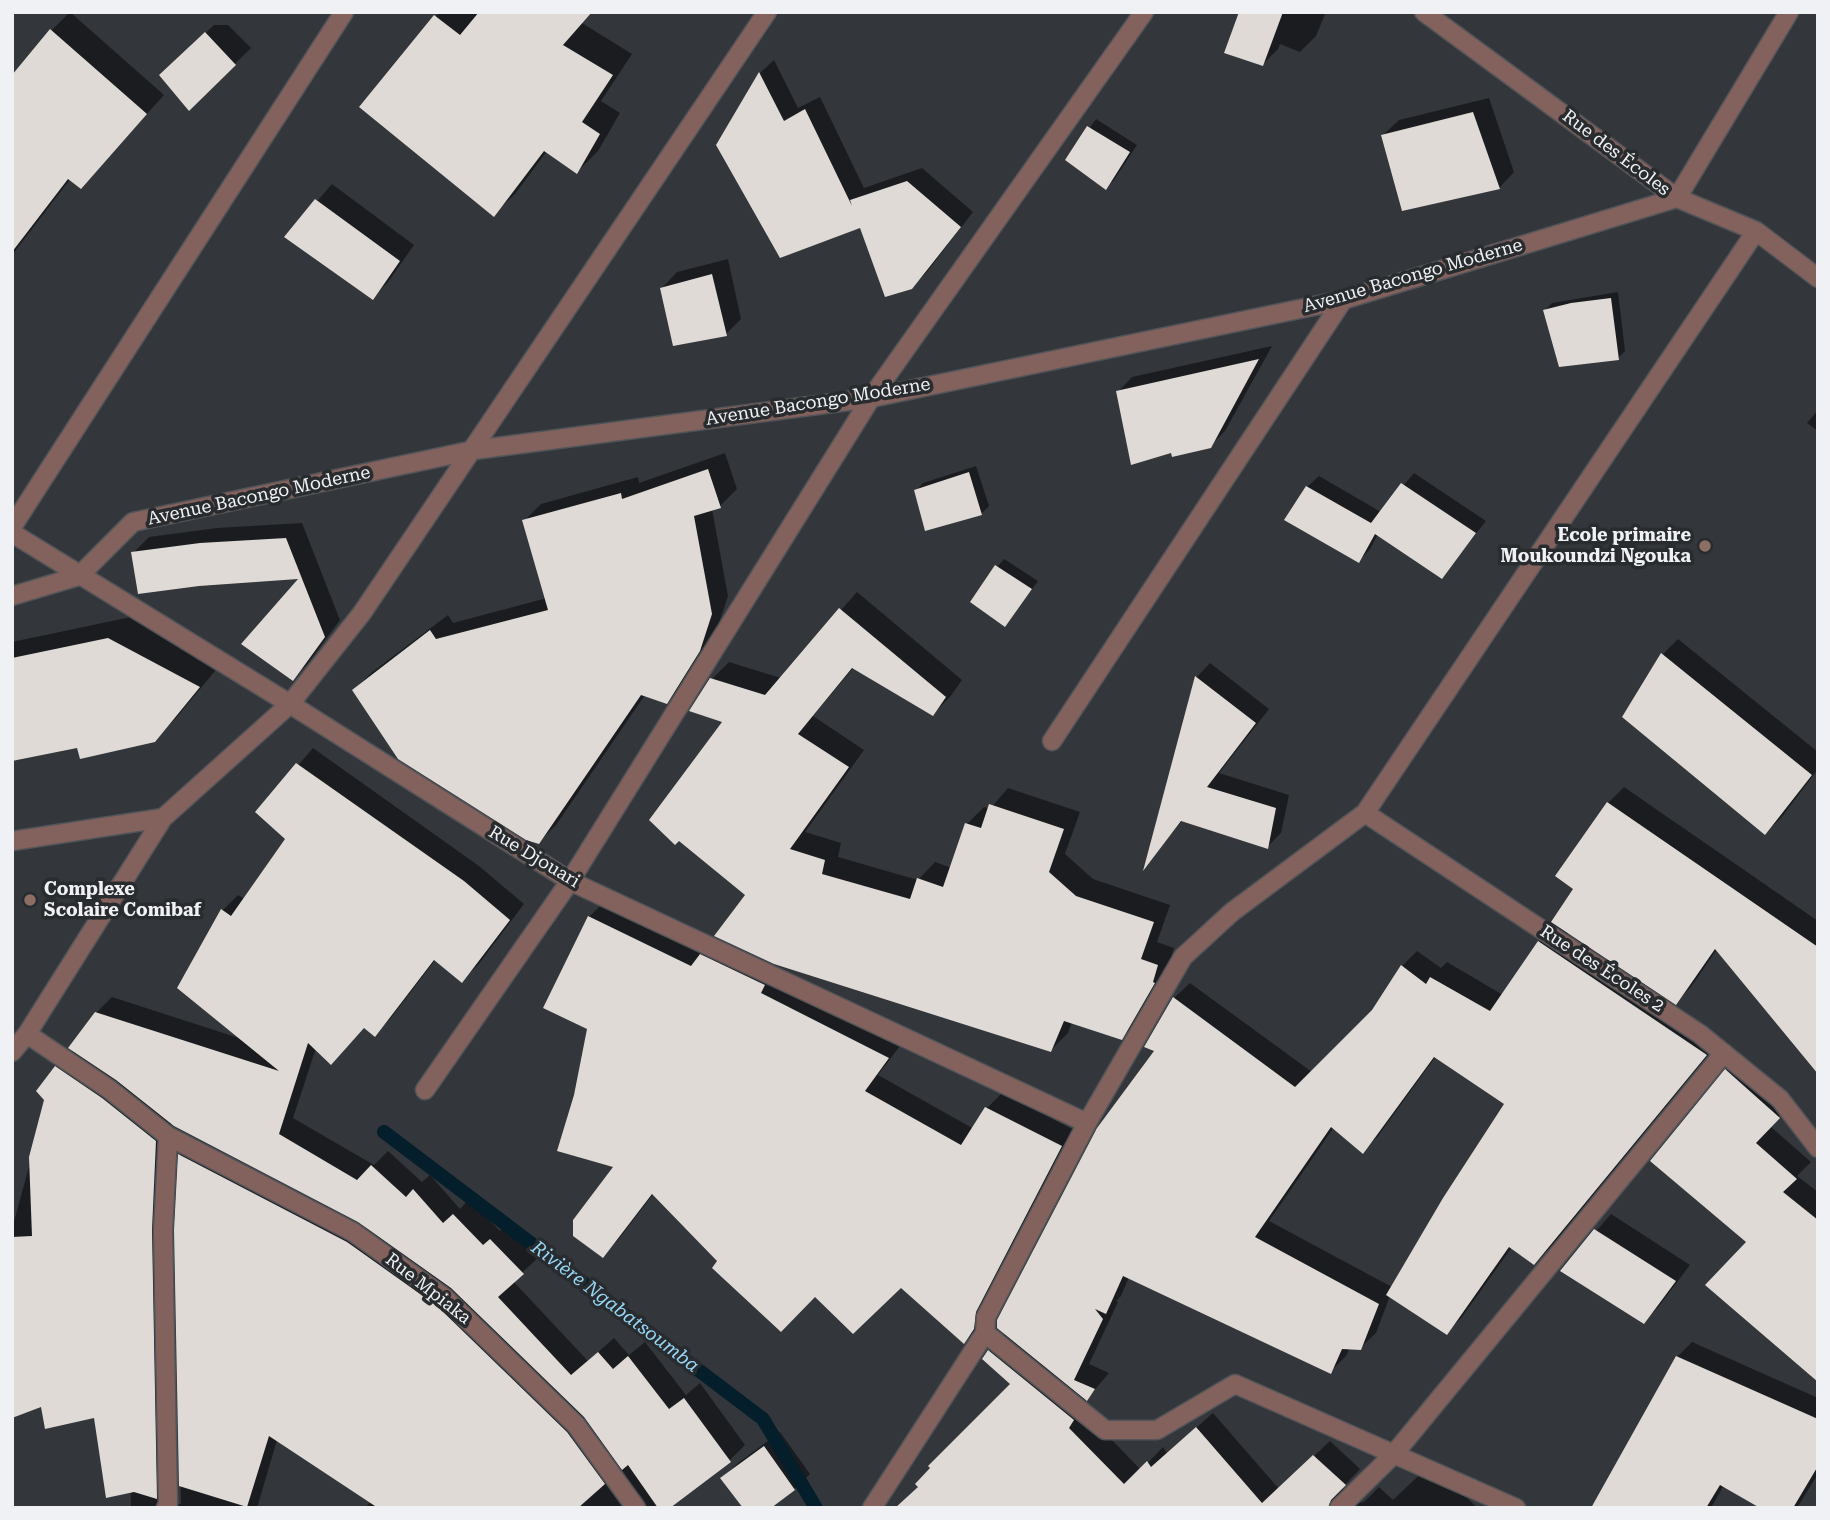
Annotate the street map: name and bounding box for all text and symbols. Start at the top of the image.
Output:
street label: Rue des Écoles [1558,106,1674,200]
street label: Avenue Bacongo Moderne [1301,234,1525,318]
street label: Avenue Bacongo Moderne [704,374,932,430]
street label: Avenue Bacongo Moderne [146,462,372,530]
place label: Ecole primaire Moukoundzi Ngouka [1501,525,1691,568]
marker: Ecole primaire Moukoundzi Ngouka [1697,538,1713,554]
street label: Rue Djouari [485,821,583,893]
place label: Complexe Scolaire Comibaf [44,879,201,922]
marker: Complexe Scolaire Comibaf [22,892,38,908]
street label: Rue des Écoles 2 [1536,921,1668,1017]
water label: Rivière Ngabatsoumba [527,1236,703,1378]
street label: Rue Mpiaka [381,1249,475,1329]

